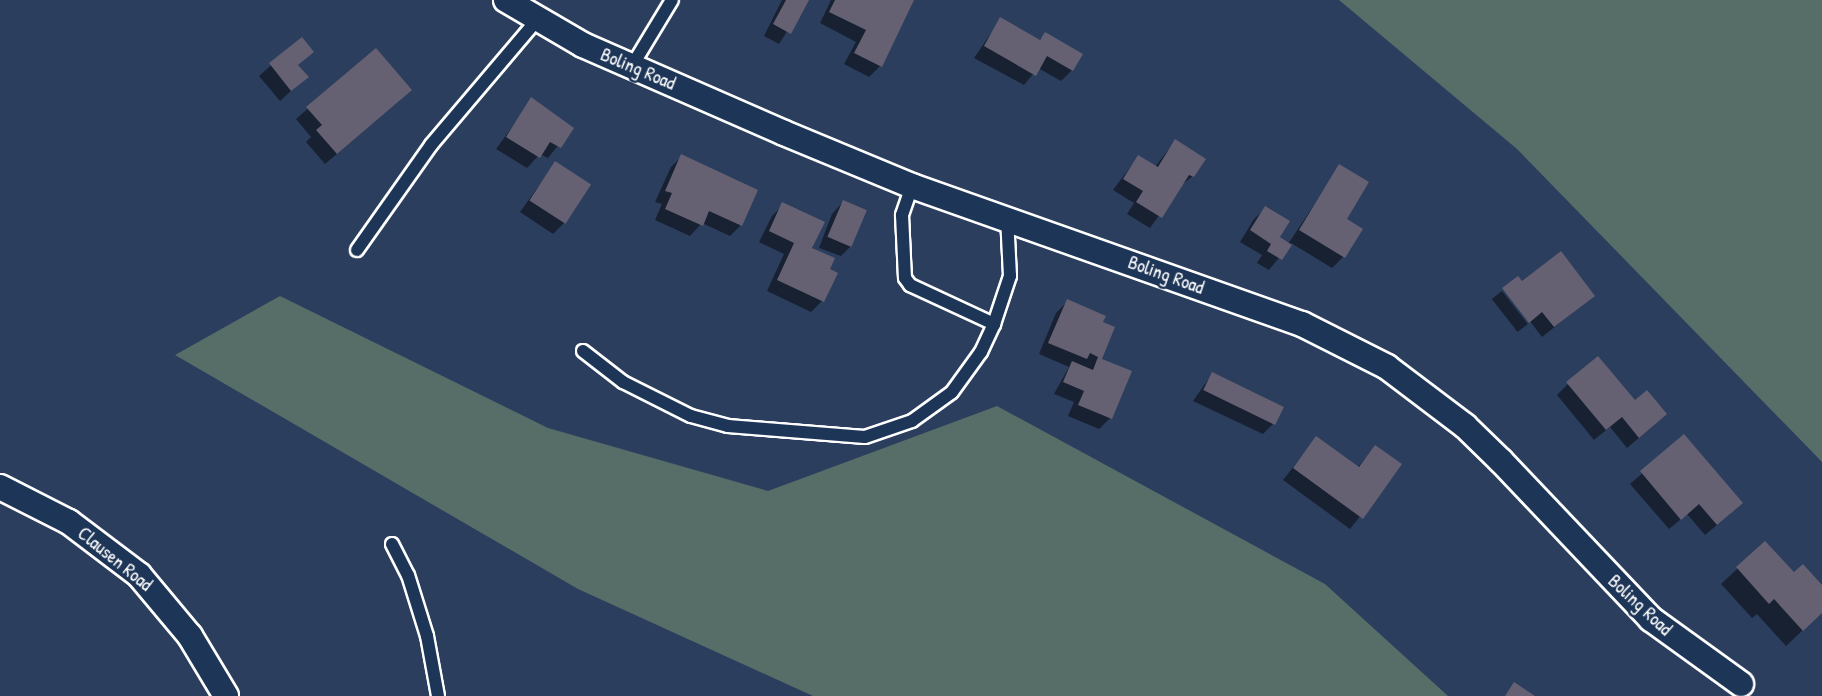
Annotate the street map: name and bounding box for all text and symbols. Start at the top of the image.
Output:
street label: Boling Road [597,43,679,95]
street label: Boling Road [1125,251,1207,299]
street label: Clausen Road [73,522,157,596]
street label: Boling Road [1603,570,1677,640]

